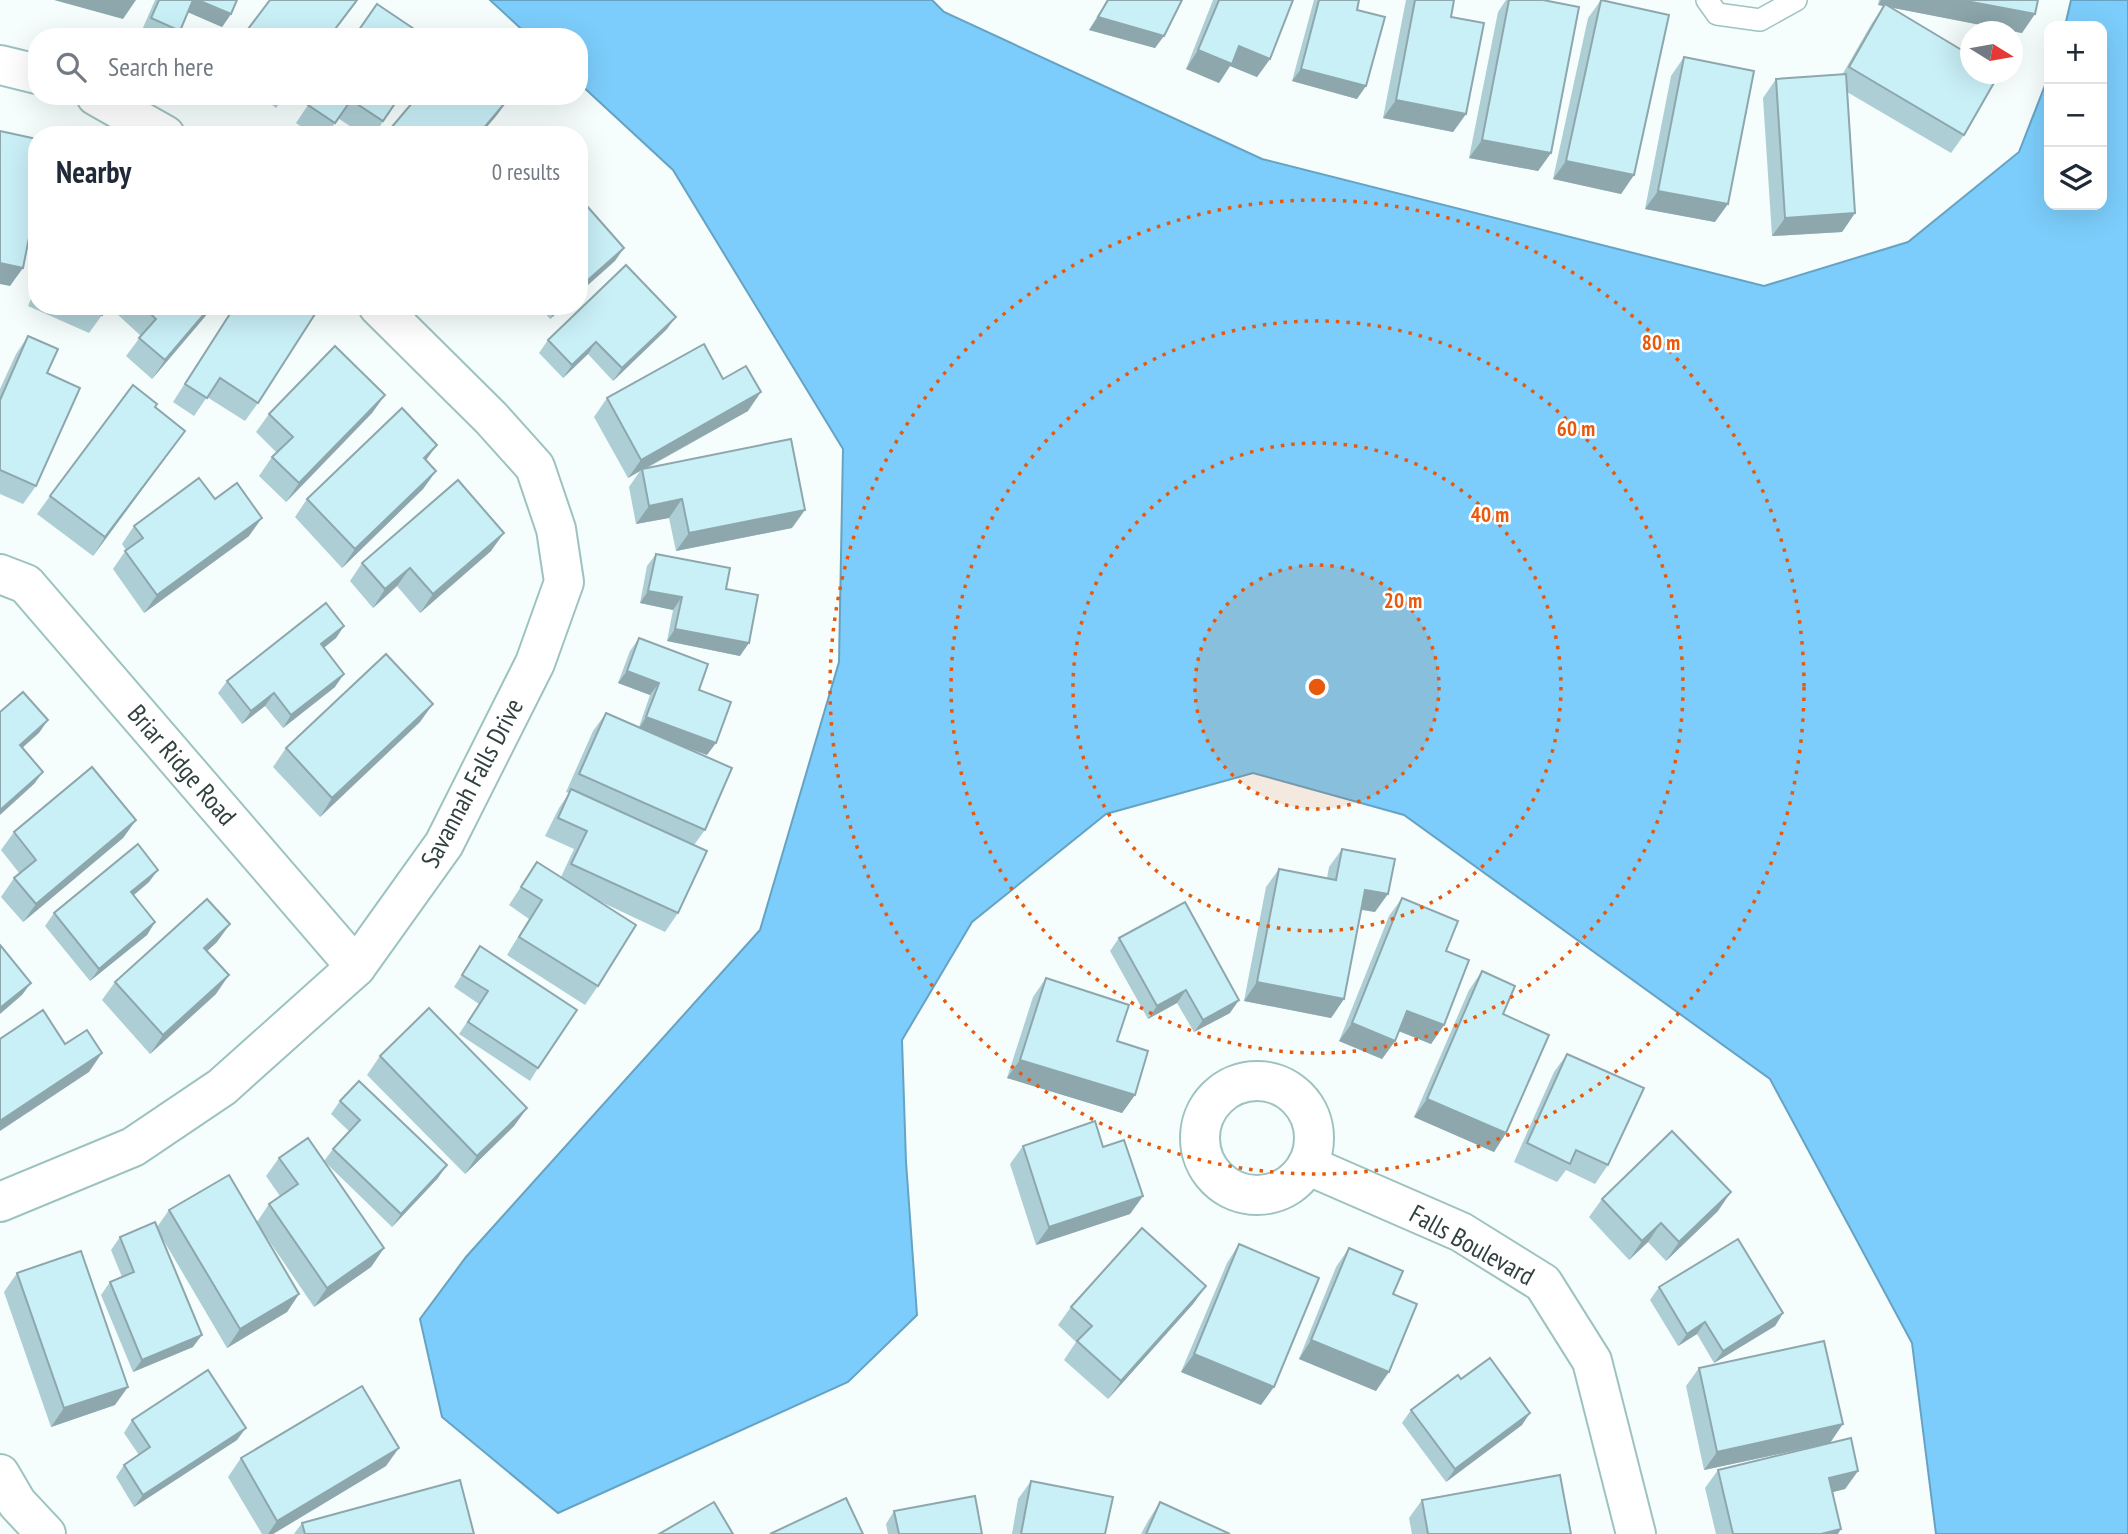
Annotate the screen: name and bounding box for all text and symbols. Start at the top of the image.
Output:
north arrow [1960,21,2023,84]
map controls [2044,21,2107,210]
button: + [2044,21,2107,84]
search box [28,28,588,105]
icon: search [52,48,90,86]
text: Search here [108,50,214,83]
button: − [2044,84,2107,147]
button: layers [2044,147,2107,210]
text: Nearby [56,152,131,191]
text: 0 results [492,157,560,186]
text: 80 m [1642,329,1680,356]
text: 60 m [1557,415,1595,442]
text: 40 m [1471,501,1509,528]
text: 20 m [1384,587,1422,614]
centre of rings [1305,675,1329,699]
street label: Savannah Falls Drive [413,692,530,873]
street label: Briar Ridge Road [121,698,244,832]
street label: Falls Boulevard [1404,1197,1540,1292]

